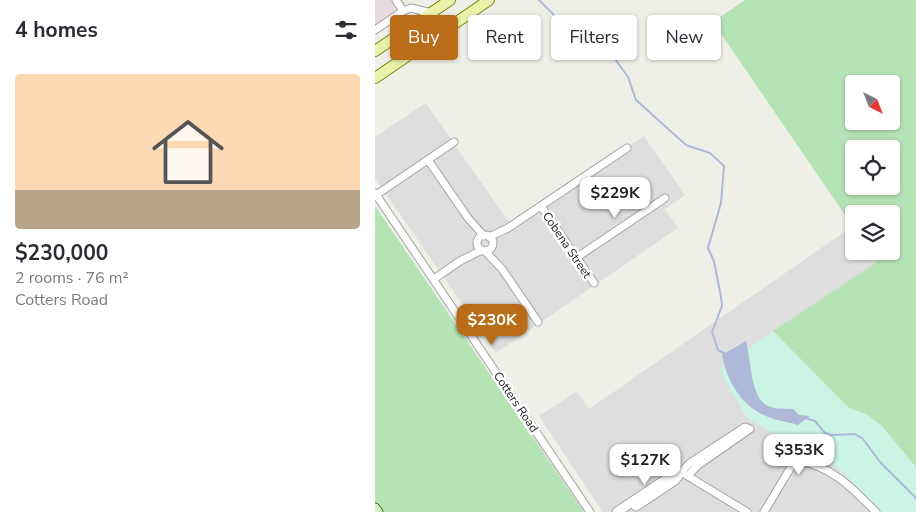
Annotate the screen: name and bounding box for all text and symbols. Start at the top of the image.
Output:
chip: Buy [390,15,458,60]
chip: Rent [468,15,541,60]
chip: Filters [551,15,637,60]
chip: New [647,15,721,60]
text: 4 homes [15,16,98,44]
icon: filters [332,16,360,44]
north arrow [845,75,900,130]
map controls [845,75,900,260]
icon: home [143,107,233,197]
button: locate [845,140,900,195]
pin: $229K [580,176,650,219]
text: $229K [590,182,640,204]
button: layers [845,205,900,260]
street label: Cobena Street [539,209,596,282]
text: $230,000 [15,239,108,267]
text: 2 rooms · 76 m² [15,267,128,289]
text: Cotters Road [15,289,108,311]
pin: $230K [457,304,527,346]
text: $230K [467,309,517,331]
street label: Cotters Road [490,369,542,435]
pin: $353K [764,434,834,476]
text: $353K [774,439,824,461]
pin: $127K [610,444,680,486]
text: $127K [620,449,670,471]

